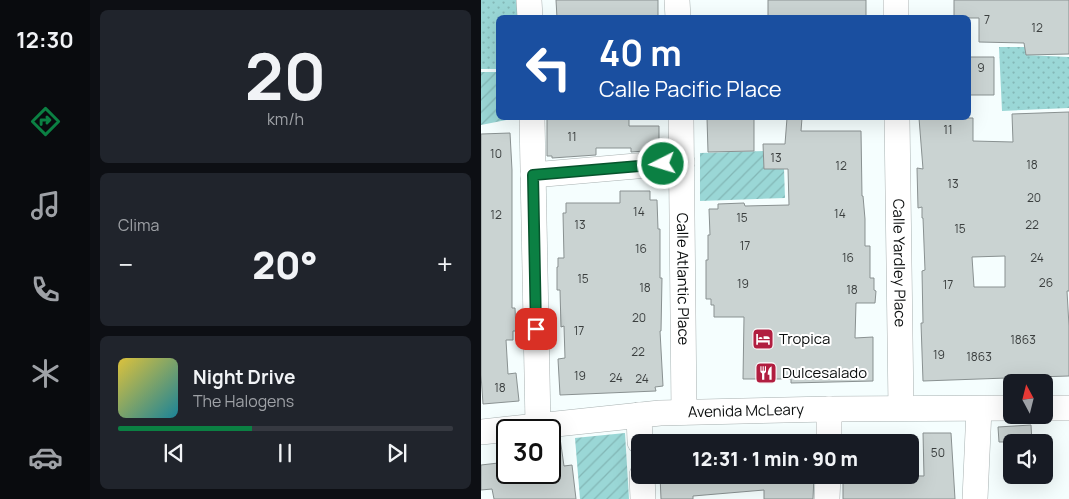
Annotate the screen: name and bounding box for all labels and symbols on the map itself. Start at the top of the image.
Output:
house number: 7 [984,11,990,28]
house number: 12 [1031,19,1043,36]
house number: 9 [977,59,985,76]
house number: 11 [943,121,953,138]
house number: 11 [567,128,577,145]
position arrow [636,137,688,189]
house number: 10 [490,145,502,162]
house number: 13 [770,149,782,166]
house number: 18 [1026,156,1038,173]
house number: 12 [835,157,847,174]
house number: 13 [947,175,959,192]
house number: 20 [1027,189,1041,206]
street label: Calle Yardley Place [888,199,911,328]
house number: 14 [633,203,645,220]
house number: 14 [834,205,846,222]
house number: 12 [490,206,502,223]
house number: 15 [736,209,748,226]
street label: Calle Atlantic Place [672,213,694,346]
house number: 13 [574,216,586,233]
house number: 22 [1025,216,1039,233]
house number: 15 [954,220,966,237]
house number: 17 [740,237,750,254]
house number: 16 [635,240,647,257]
house number: 16 [842,249,854,266]
house number: 24 [1030,249,1044,266]
house number: 15 [577,270,589,287]
house number: 26 [1039,274,1053,291]
house number: 19 [737,275,749,292]
house number: 17 [943,276,953,293]
house number: 18 [639,279,651,296]
house number: 18 [846,281,858,298]
pin [515,308,557,350]
house number: 20 [632,309,646,326]
house number: 17 [574,322,584,339]
hotel icon: Tropica [751,327,775,351]
place label: Tropica [779,328,830,349]
house number: 1863 [1010,331,1036,348]
house number: 22 [631,343,645,360]
house number: 19 [933,346,945,363]
house number: 1863 [966,348,992,365]
restaurant icon: Dulcesalado [754,361,778,385]
place label: Dulcesalado [782,362,867,383]
house number: 19 [574,367,586,384]
house number: 24 [609,369,623,386]
house number: 24 [635,370,649,387]
north arrow [1003,374,1053,424]
house number: 18 [494,379,506,396]
street label: Avenida McLeary [688,399,804,422]
speed limit sign: 30 [496,419,561,484]
house number: 50 [931,444,945,461]

